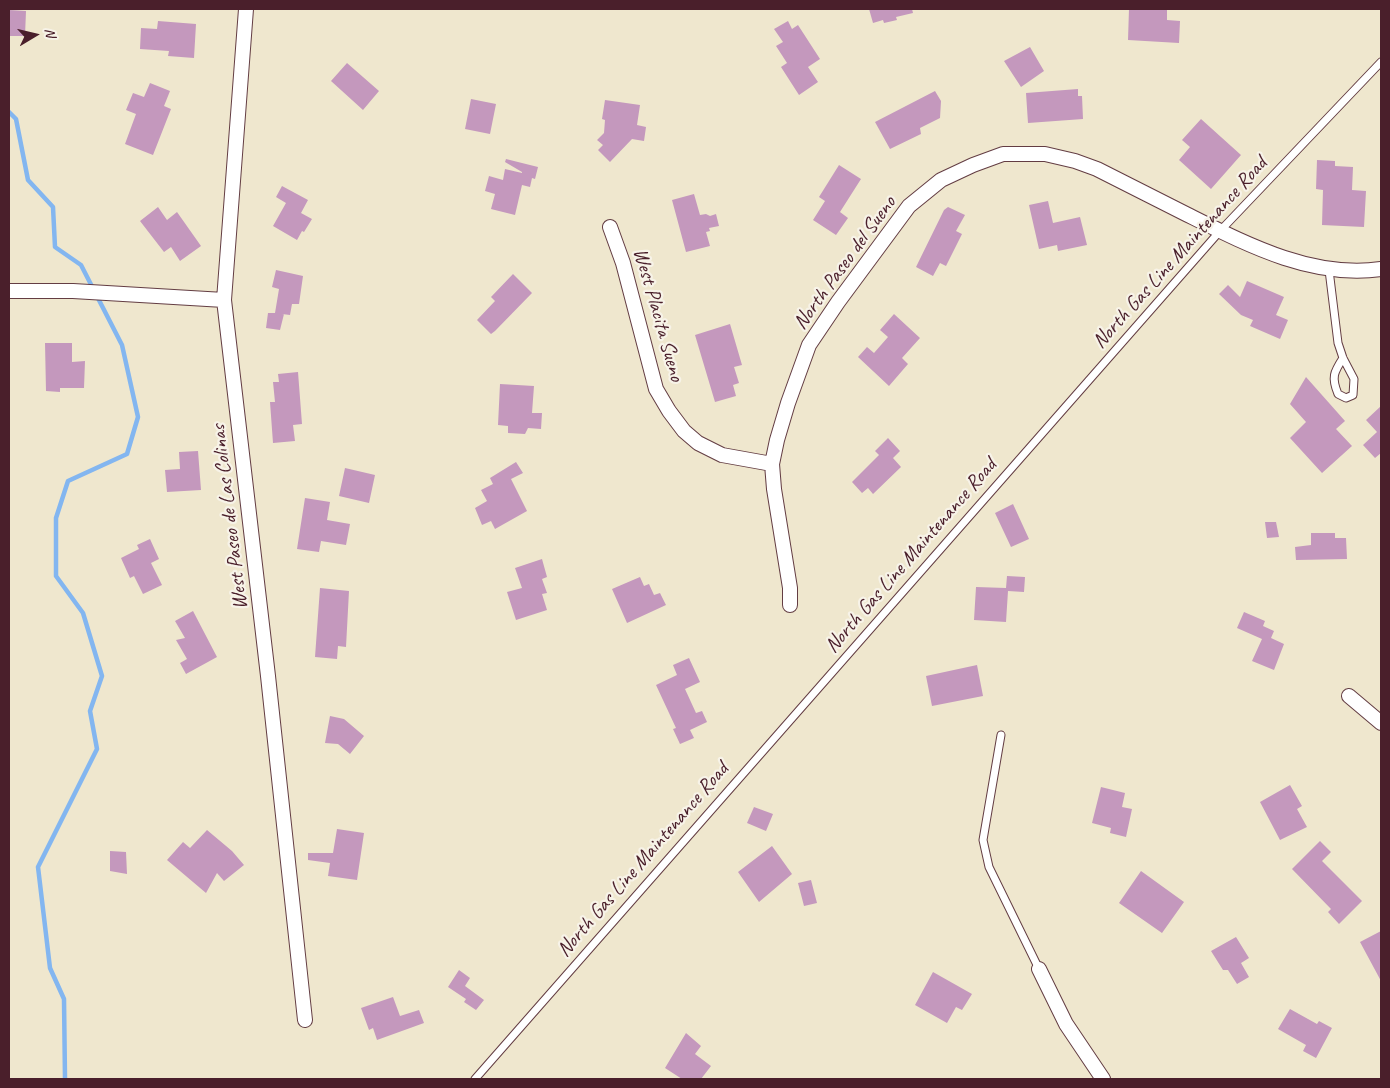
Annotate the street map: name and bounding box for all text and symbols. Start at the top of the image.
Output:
north arrow [10,10,60,60]
text: N [41,27,59,38]
street label: North Gas Line Maintenance Road [1087,152,1273,354]
street label: North Paseo del Sueno [788,191,902,335]
street label: West Placita Sueno [627,246,689,384]
street label: West Paseo de Las Colinas [206,423,254,611]
street label: North Gas Line Maintenance Road [820,454,1002,658]
street label: North Gas Line Maintenance Road [552,758,734,962]

